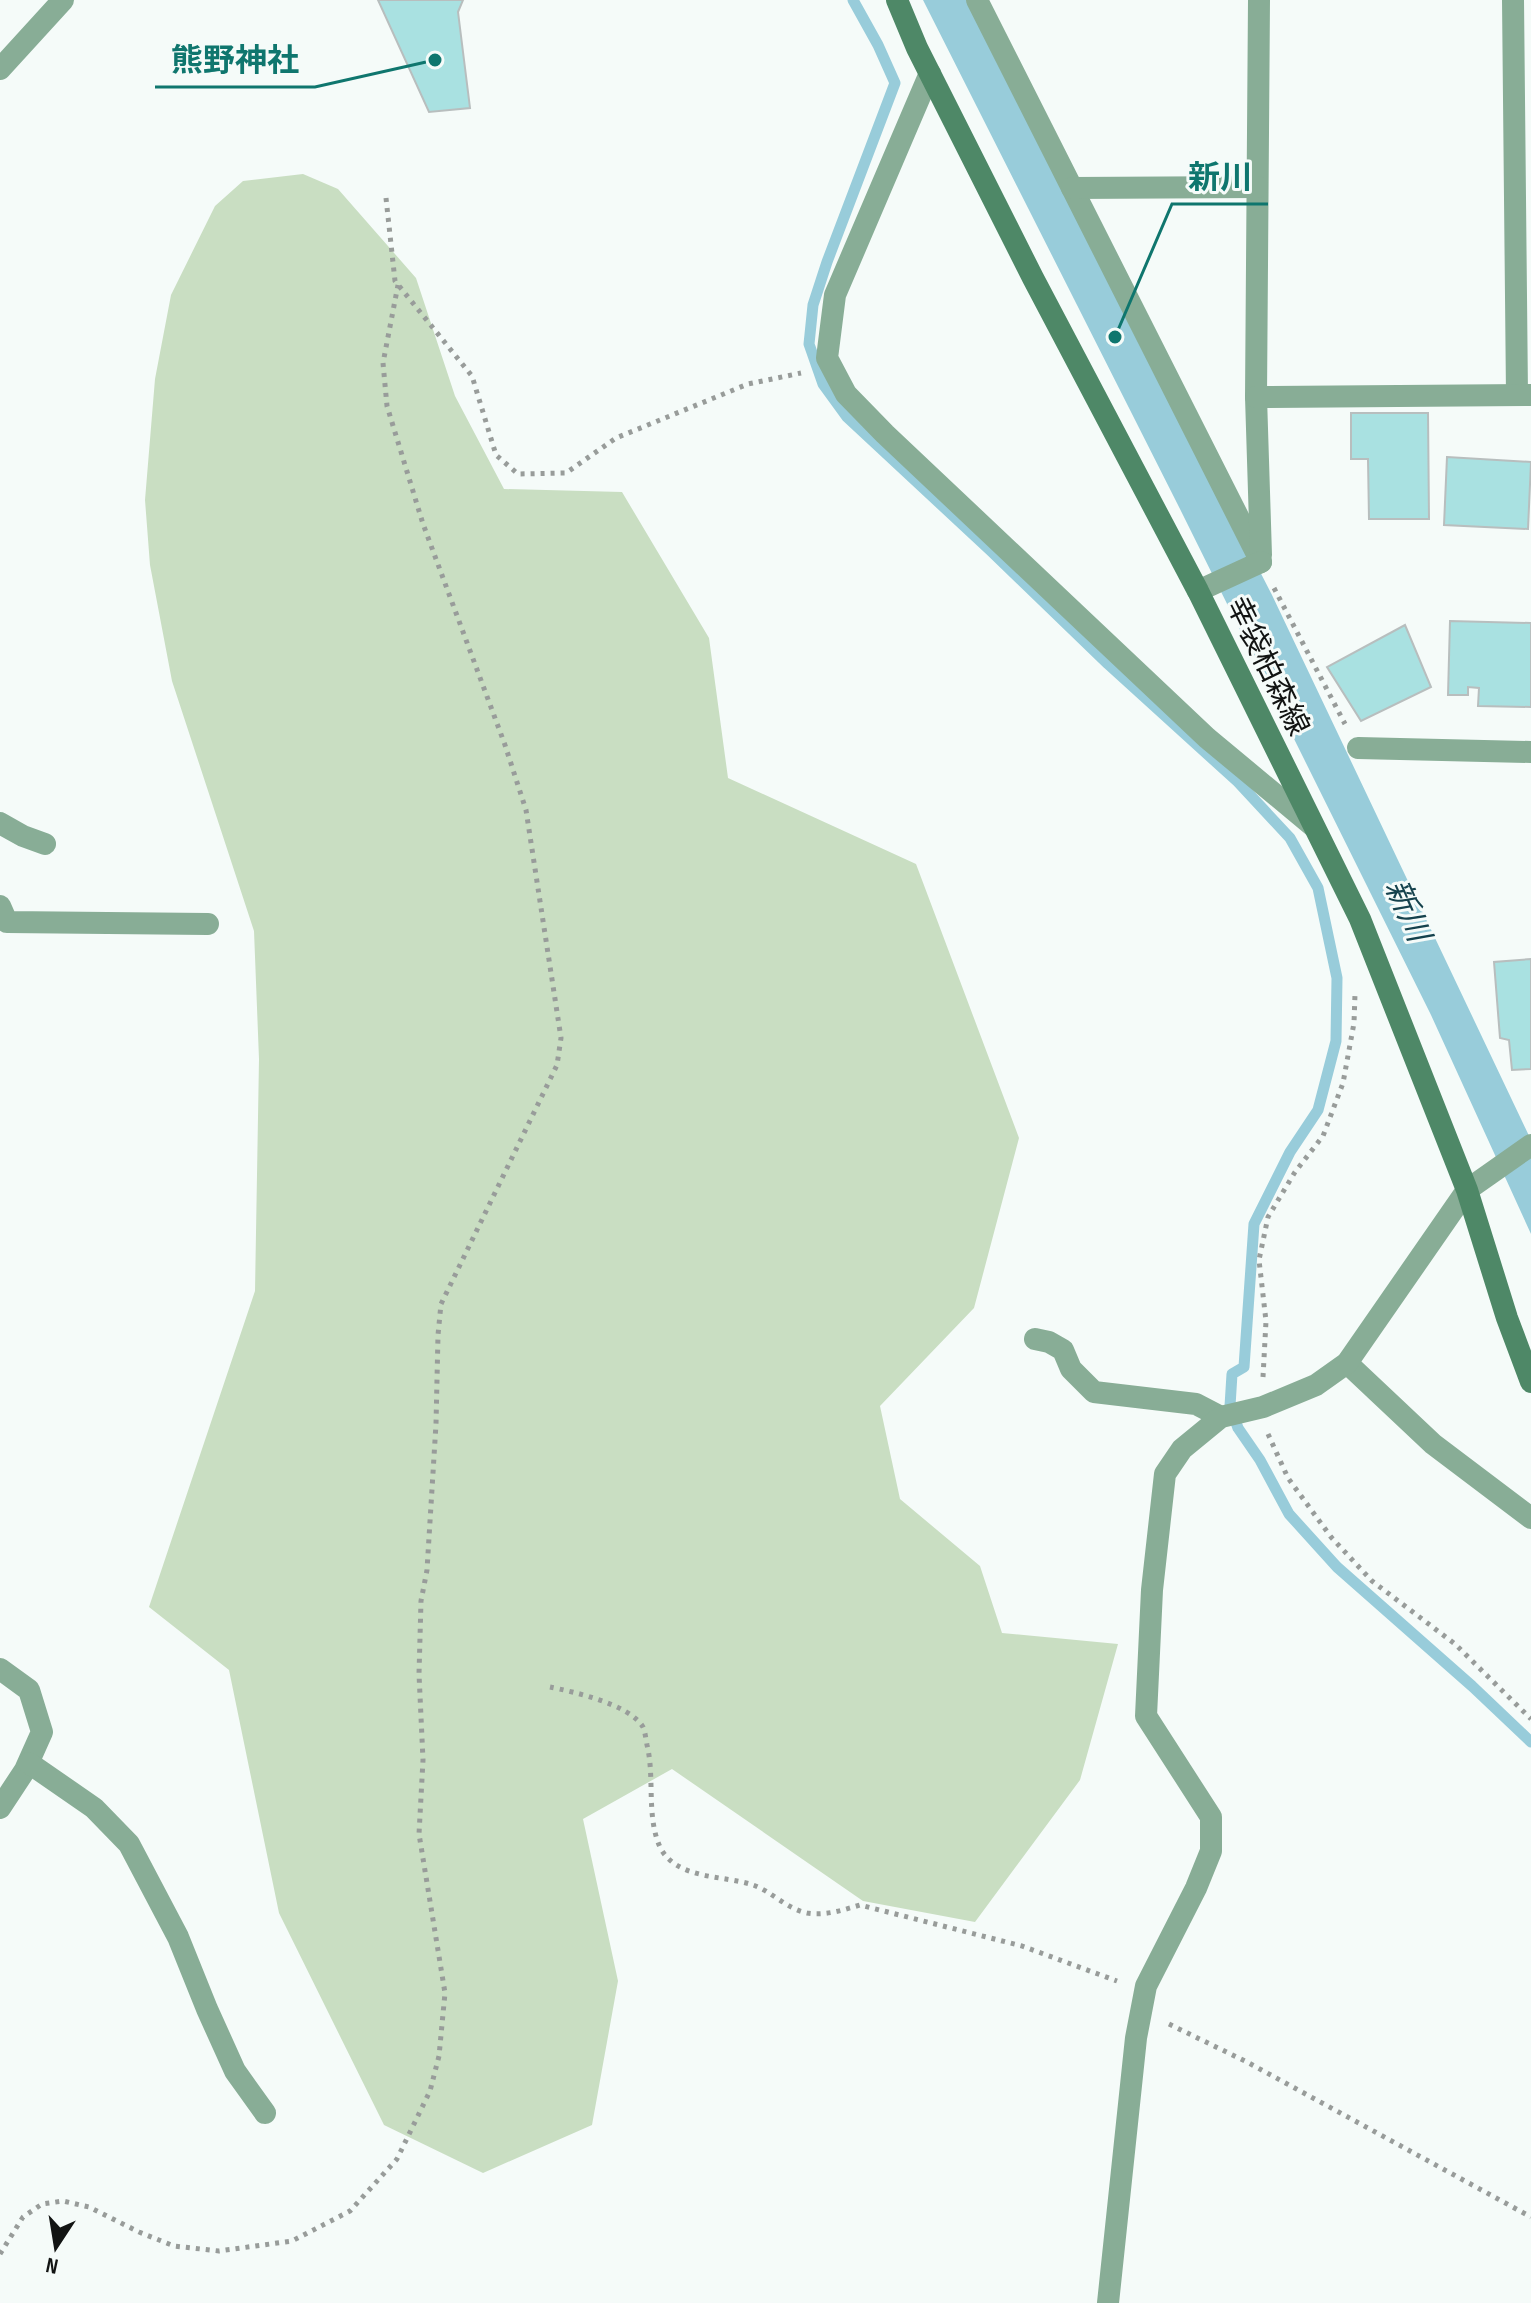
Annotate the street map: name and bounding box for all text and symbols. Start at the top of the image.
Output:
callout: 熊野神社 [155,31,315,87]
text: 熊野神社 [171,42,299,81]
callout: 新川 [1172,148,1268,204]
text: 新川 [1188,159,1252,198]
street label: 幸袋柏森線 [1218,591,1316,742]
water label: 新川 [1376,873,1439,951]
north arrow [16,2207,96,2287]
text: N [44,2251,61,2280]

